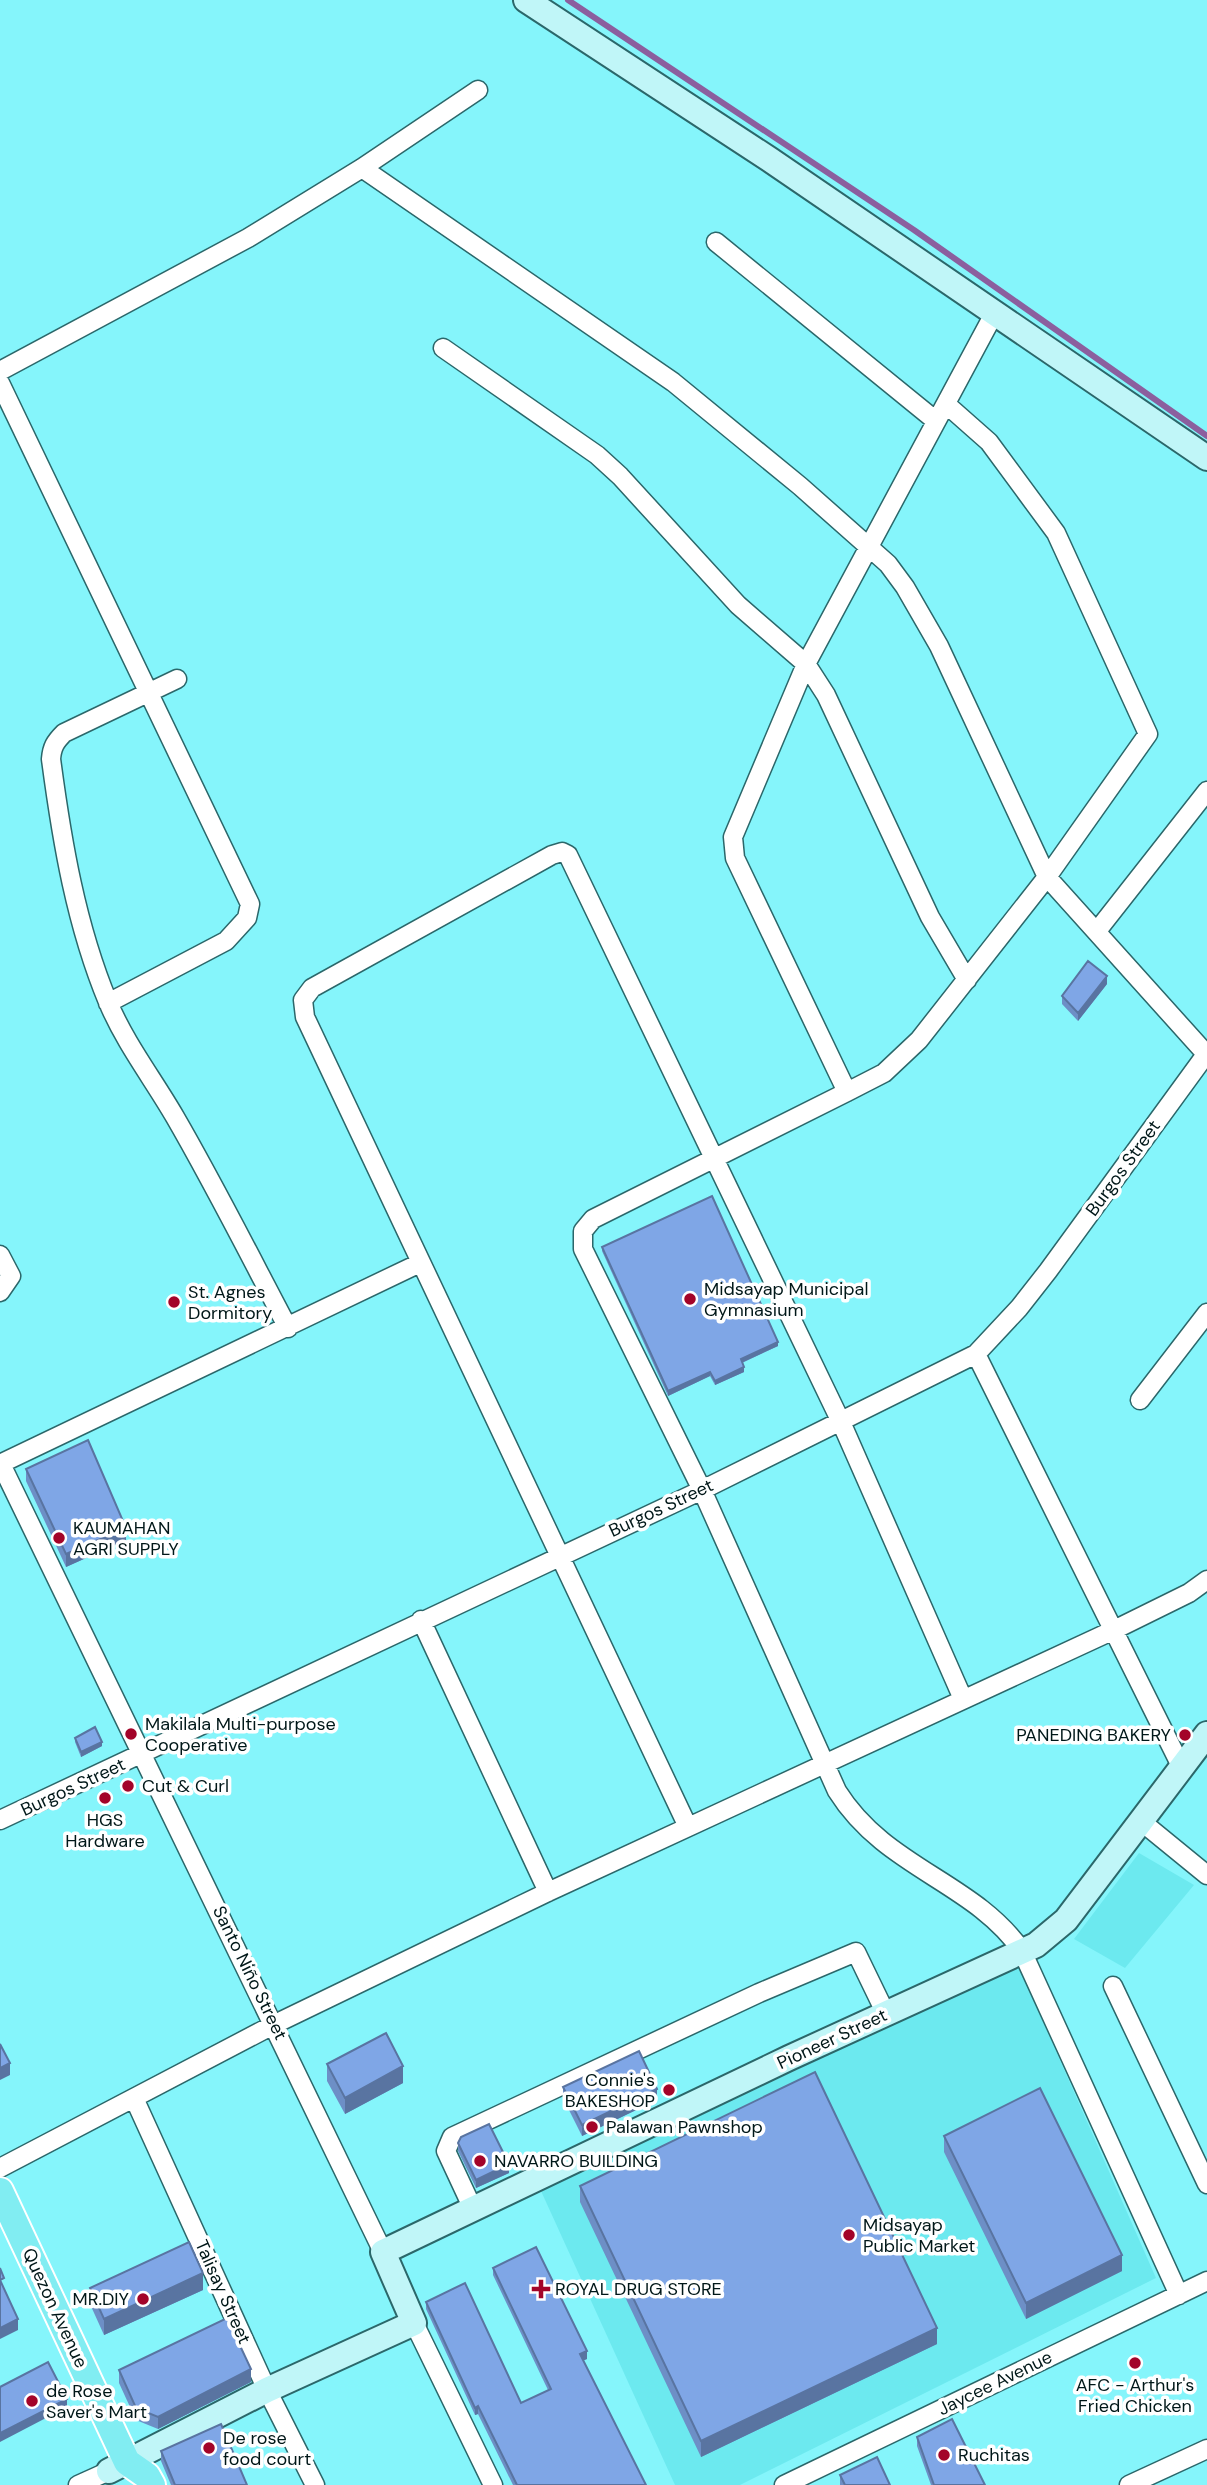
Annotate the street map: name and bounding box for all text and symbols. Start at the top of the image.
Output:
street label: Burgos Street [1080,1115,1166,1221]
place label: Midsayap Municipal Gymnasium [704,1277,868,1322]
place label: St. Agnes Dormitory [188,1280,272,1325]
marker: Midsayap Municipal Gymnasium [682,1291,698,1307]
marker: St. Agnes Dormitory [166,1294,182,1310]
street label: Burgos Street [605,1473,717,1543]
place label: KAUMAHAN AGRI SUPPLY [73,1516,179,1561]
marker: KAUMAHAN AGRI SUPPLY [51,1530,67,1546]
place label: Makilala Multi-purpose Cooperative [145,1712,336,1757]
place label: PANEDING BAKERY [1016,1723,1172,1747]
marker: Makilala Multi-purpose Cooperative [123,1726,139,1742]
marker: PANEDING BAKERY [1177,1727,1193,1743]
street label: Burgos Street [17,1752,129,1822]
place label: Cut & Curl [142,1774,229,1798]
marker: Cut & Curl [120,1778,136,1794]
marker: HGS Hardware [97,1790,113,1806]
place label: HGS Hardware [65,1808,145,1853]
street label: Santo Niño Street [207,1902,293,2044]
street label: Pioneer Street [773,2003,891,2075]
place label: Connie's BAKESHOP [565,2068,655,2113]
marker: Connie's BAKESHOP [661,2082,677,2098]
place label: Palawan Pawnshop [606,2115,763,2139]
marker: Palawan Pawnshop [584,2119,600,2135]
place label: NAVARRO BUILDING [494,2149,658,2173]
marker: NAVARRO BUILDING [472,2153,488,2169]
place label: Midsayap Public Market [863,2213,975,2258]
marker: Midsayap Public Market [841,2227,857,2243]
street label: Talisay Street [189,2236,257,2348]
street label: Quezon Avenue [17,2244,93,2372]
place label: ROYAL DRUG STORE [555,2277,722,2301]
marker: ROYAL DRUG STORE [533,2281,549,2297]
place label: MR.DIY [73,2287,130,2311]
marker: MR.DIY [135,2291,151,2307]
street label: Jaycee Avenue [934,2345,1056,2421]
marker: AFC - Arthur's Fried Chicken [1127,2355,1143,2371]
place label: AFC - Arthur's Fried Chicken [1076,2373,1194,2418]
place label: de Rose Saver's Mart [46,2379,147,2424]
marker: de Rose Saver's Mart [24,2393,40,2409]
place label: De rose food court [223,2426,311,2471]
marker: De rose food court [201,2440,217,2456]
place label: Ruchitas [958,2443,1030,2467]
marker: Ruchitas [936,2447,952,2463]

